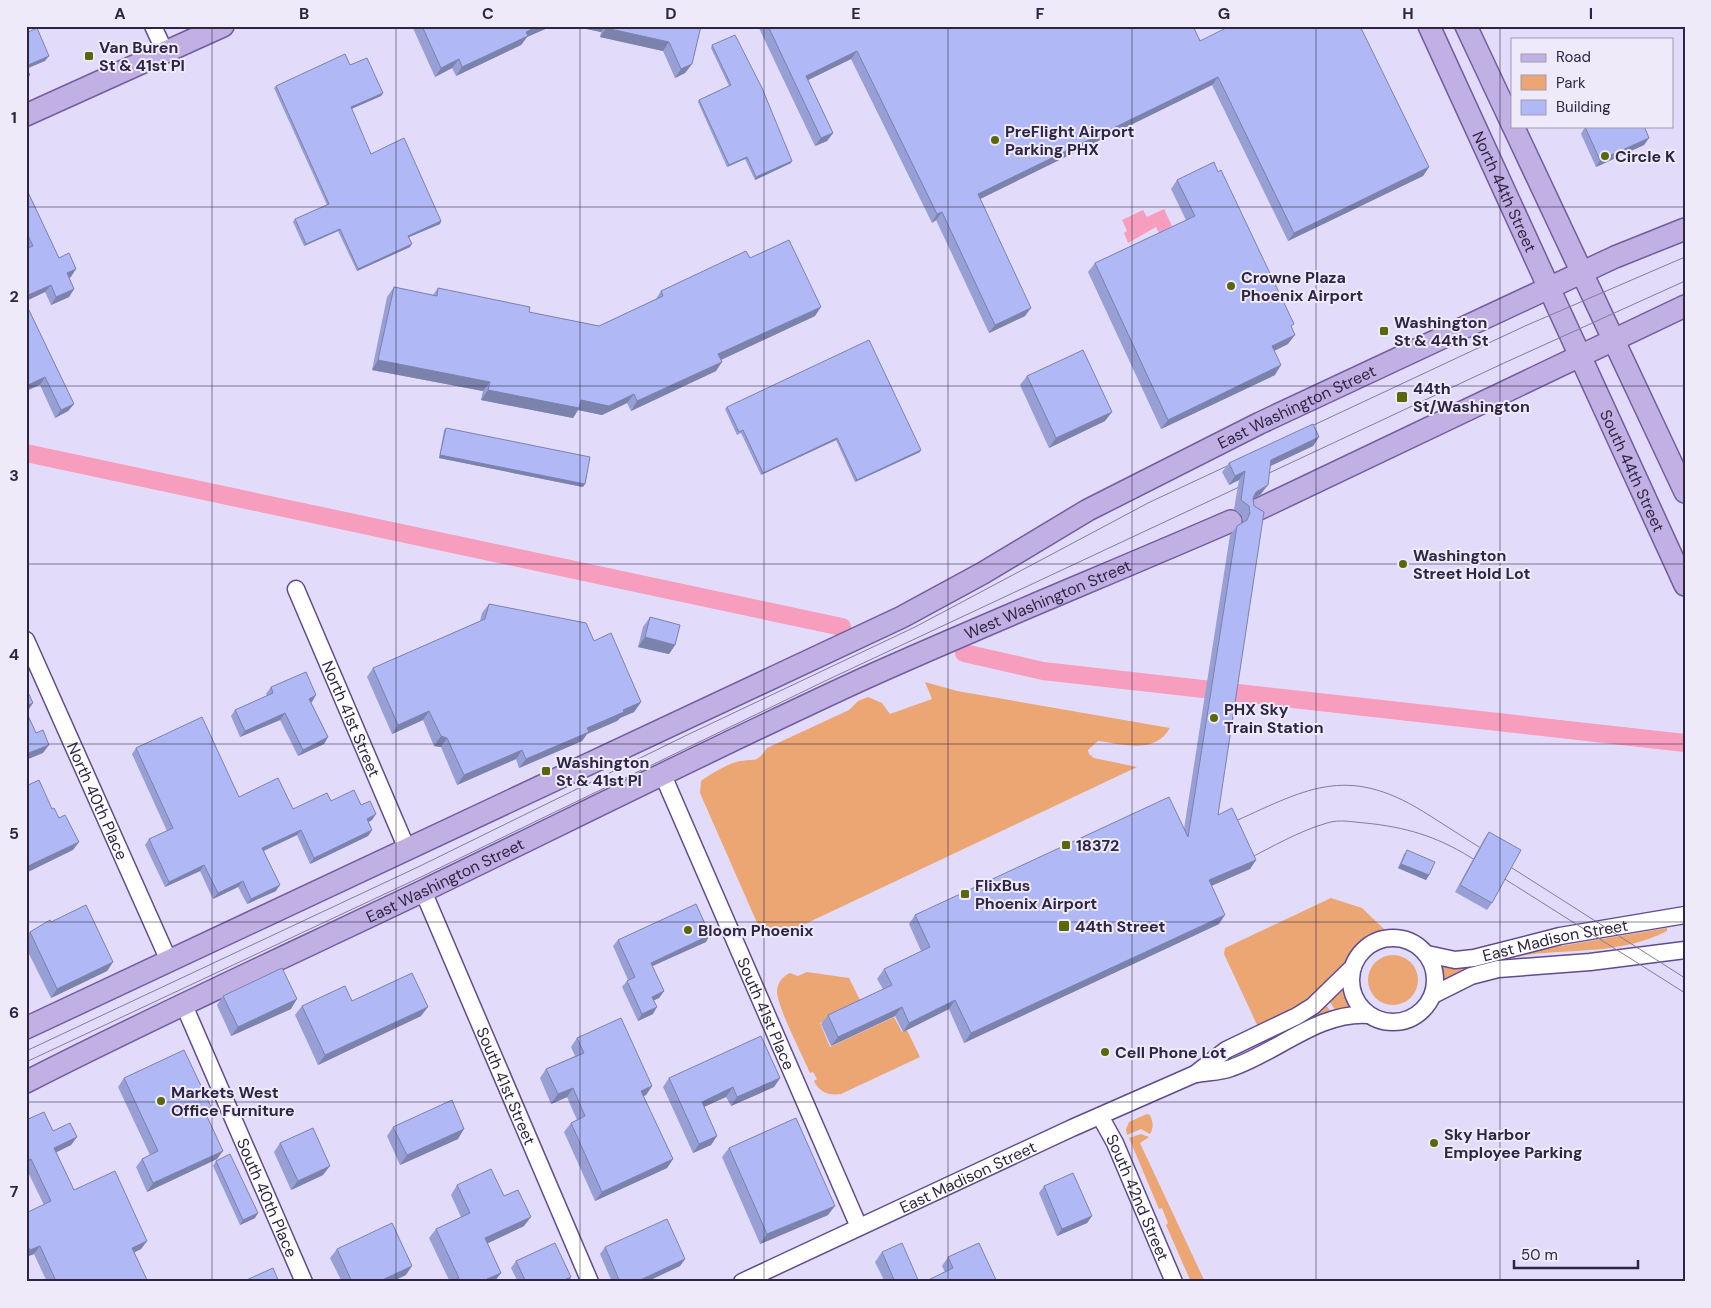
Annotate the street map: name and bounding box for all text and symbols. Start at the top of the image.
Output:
text: A [114,3,126,24]
text: B [299,3,309,24]
text: C [482,3,494,24]
text: D [665,3,677,24]
text: E [851,3,861,24]
text: F [1036,3,1045,24]
text: G [1218,3,1230,24]
text: H [1402,3,1414,24]
text: I [1589,3,1593,24]
place label: Van Buren St & 41st Pl [99,37,185,76]
legend [1511,38,1674,128]
text: Road [1556,47,1591,67]
marker: Van Buren St & 41st Pl [83,50,95,62]
text: Park [1556,73,1586,93]
text: Building [1556,97,1611,117]
text: 1 [11,107,17,128]
place label: PreFlight Airport Parking PHX [1005,121,1135,160]
street label: North 44th Street [1468,128,1542,255]
marker: PreFlight Airport Parking PHX [989,134,1001,146]
place label: Circle K [1615,146,1676,167]
marker: Circle K [1599,150,1611,162]
place label: Crowne Plaza Phoenix Airport [1241,267,1363,306]
marker: Crowne Plaza Phoenix Airport [1225,280,1237,292]
text: 2 [9,286,19,307]
place label: Washington St & 44th St [1394,312,1489,351]
marker: Washington St & 44th St [1378,325,1390,337]
street label: East Washington Street [1214,360,1379,453]
place label: 44th St/Washington [1413,378,1530,417]
marker: 44th St/Washington [1395,390,1409,404]
street label: South 44th Street [1596,406,1670,535]
text: 3 [9,465,19,486]
place label: Washington Street Hold Lot [1413,545,1531,584]
street label: West Washington Street [961,555,1134,644]
marker: Washington Street Hold Lot [1397,558,1409,570]
text: 4 [9,644,19,665]
street label: North 41st Street [317,657,385,780]
place label: PHX Sky Train Station [1224,699,1324,738]
marker: PHX Sky Train Station [1208,712,1220,724]
street label: North 40th Place [62,739,133,863]
place label: Washington St & 41st Pl [556,752,649,791]
marker: Washington St & 41st Pl [540,765,552,777]
text: 5 [9,823,19,844]
street label: East Washington Street [363,833,527,927]
place label: 18372 [1076,835,1119,856]
marker: 18372 [1060,839,1072,851]
place label: FlixBus Phoenix Airport [975,875,1097,914]
marker: FlixBus Phoenix Airport [959,888,971,900]
street label: East Madison Street [1480,914,1630,966]
place label: 44th Street [1075,916,1166,937]
marker: 44th Street [1057,919,1071,933]
place label: Bloom Phoenix [698,920,813,941]
marker: Bloom Phoenix [682,924,694,936]
street label: South 41st Place [733,954,800,1073]
text: 6 [9,1002,19,1023]
street label: South 41st Street [472,1024,541,1148]
place label: Cell Phone Lot [1115,1042,1226,1063]
marker: Cell Phone Lot [1099,1046,1111,1058]
place label: Markets West Office Furniture [171,1082,295,1121]
marker: Markets West Office Furniture [155,1095,167,1107]
place label: Sky Harbor Employee Parking [1444,1124,1582,1163]
street label: South 42nd Street [1102,1130,1174,1264]
street label: South 40th Place [232,1135,302,1260]
street label: East Madison Street [896,1136,1039,1218]
marker: Sky Harbor Employee Parking [1428,1137,1440,1149]
text: 7 [10,1181,19,1202]
scale bar [1514,1238,1637,1270]
text: 50 m [1521,1245,1558,1265]

